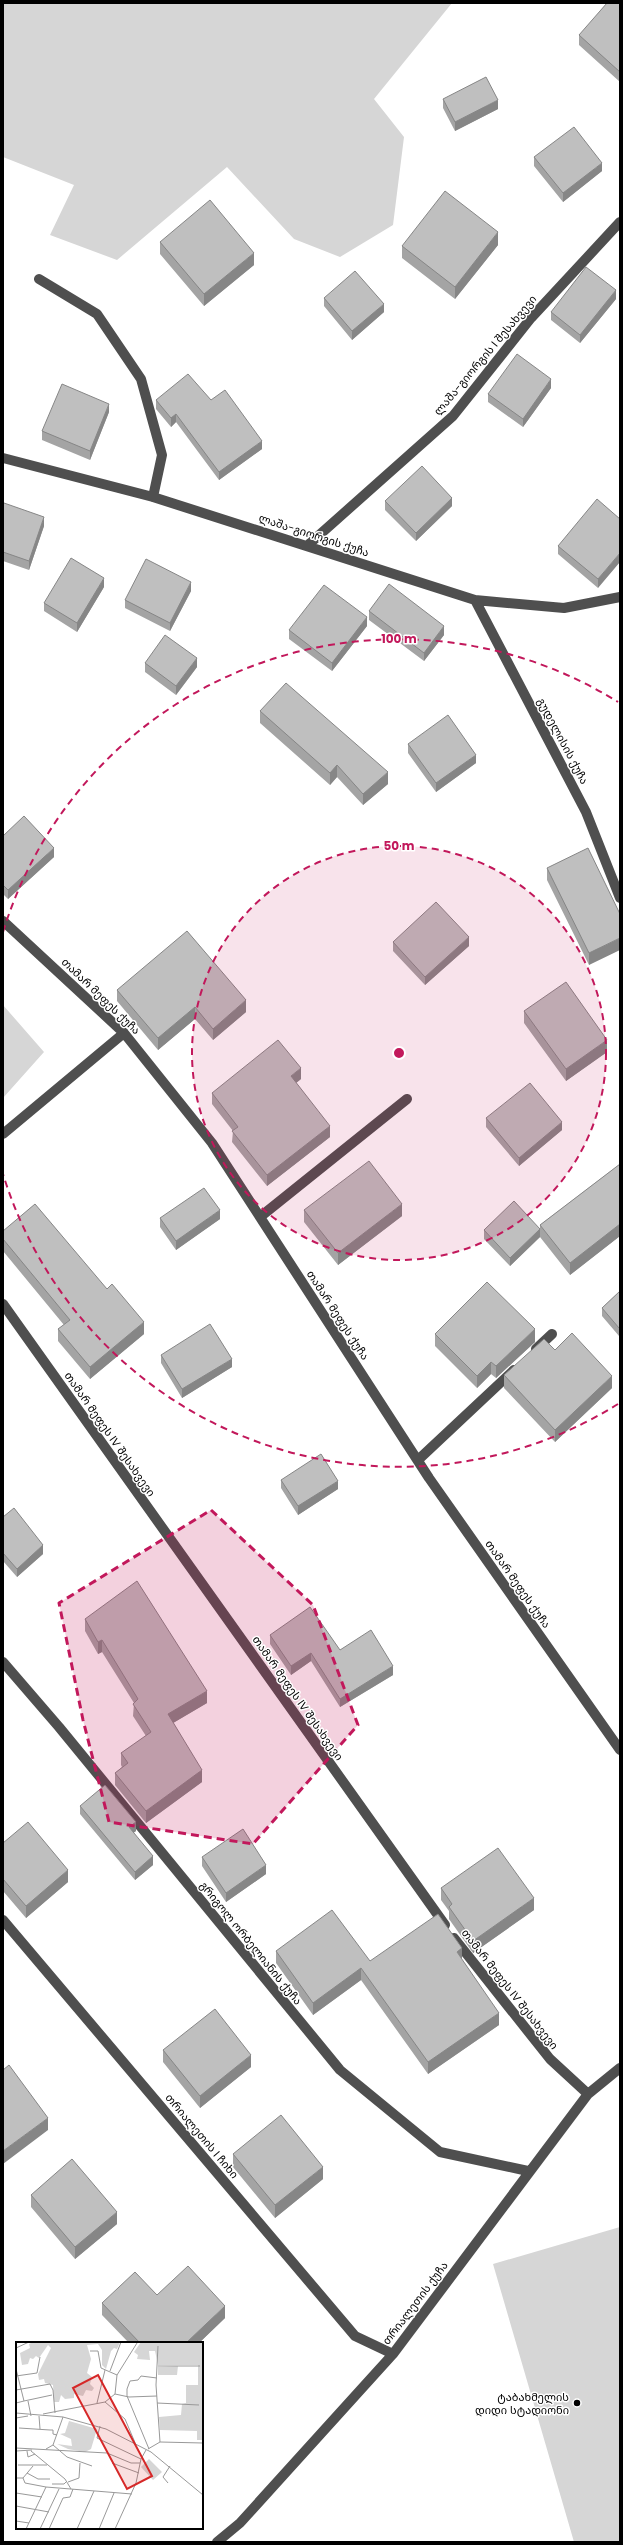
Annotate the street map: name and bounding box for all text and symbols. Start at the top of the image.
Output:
street label: ლაშა-გიორგის I შესახვევი [430,292,540,418]
street label: ლაშა-გიორგის ქუჩა [257,510,371,560]
text: 100 m [381,630,417,647]
street label: გუდელისის ქუჩა [533,695,593,787]
text: 50 m [384,837,415,854]
street label: თამარ მეფეს ქუჩა [58,954,144,1038]
centre of rings [392,1046,406,1060]
street label: თამარ მეფეს ქუჩა [303,1267,373,1363]
street label: თამარ მეფეს IV შესახვევი [61,1368,159,1500]
street label: თამარ მეფეს ქუჩა [482,1537,554,1631]
street label: თამარ მეფეს IV შესახვევი [249,1632,347,1764]
street label: გრიგოლ ორბელიანის ქუჩა [196,1878,306,2008]
street label: თამარ მეფეს IV შესახვევი [458,1925,562,2053]
street label: თრიალეთის I ჩიხი [162,2090,242,2182]
street label: თრიალეთის ქუჩა [378,2258,452,2348]
inset map [16,2342,203,2529]
place label: ტაბახმელის დიდი სტადიონი [475,2389,569,2418]
marker: ტაბახმელის დიდი სტადიონი [572,2398,582,2408]

